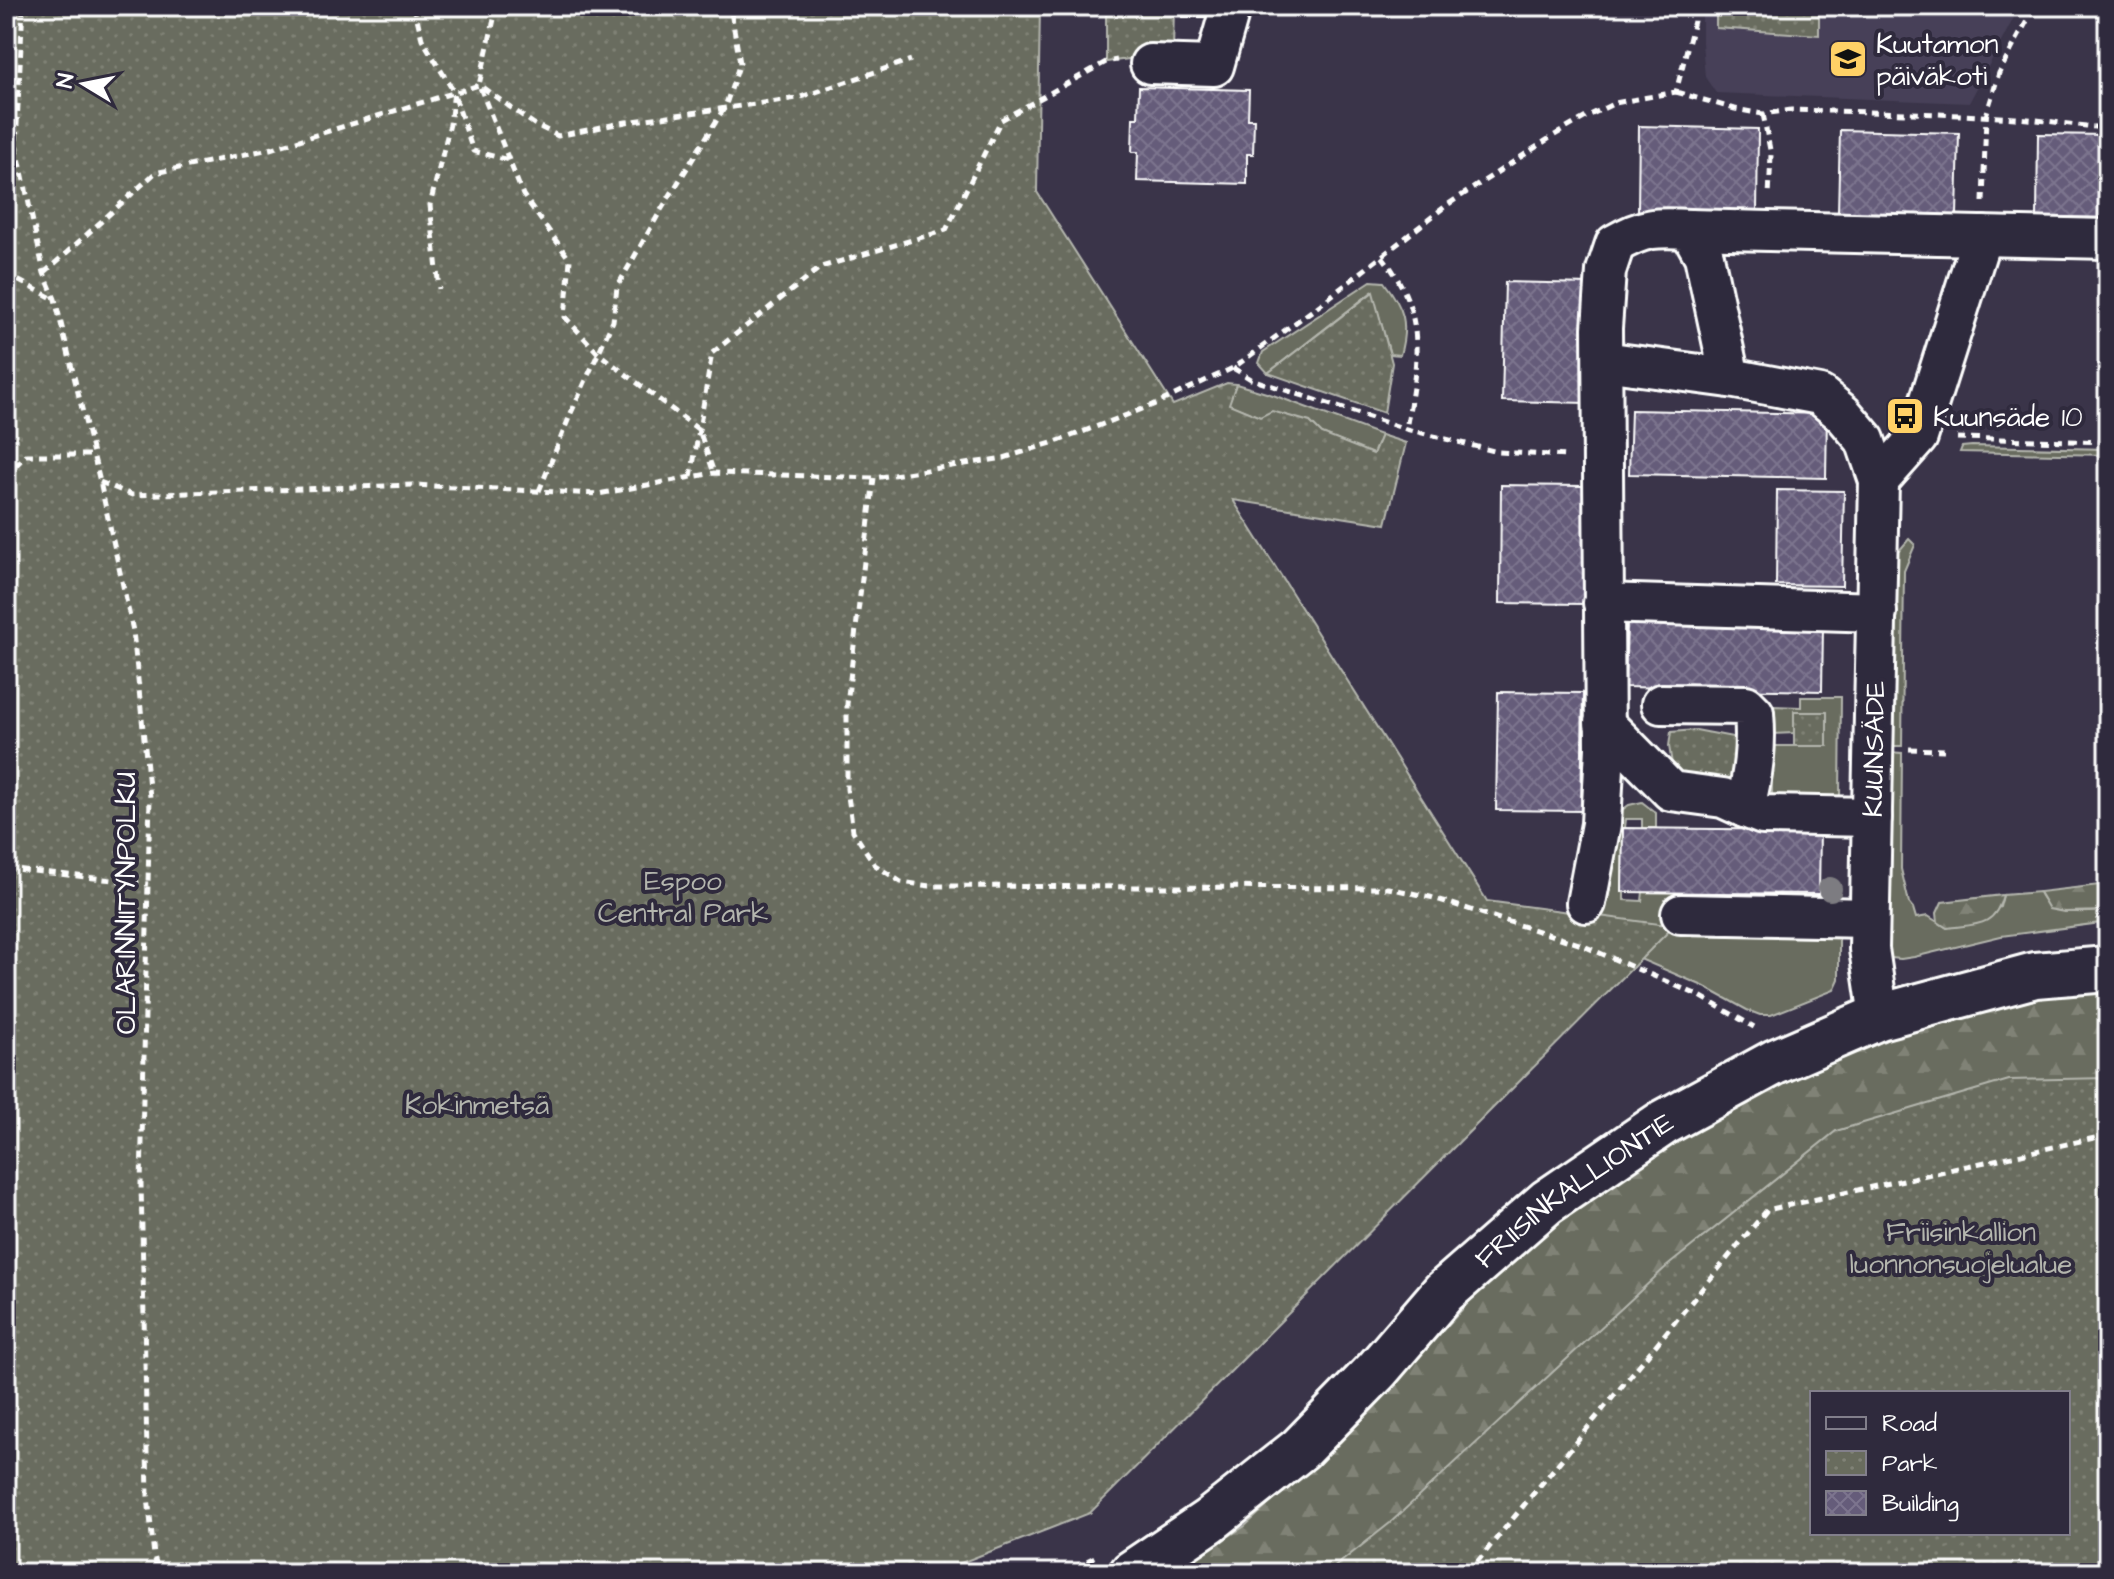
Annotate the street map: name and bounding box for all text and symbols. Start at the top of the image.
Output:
place label: Kuutamon päiväkoti [1876,25,1999,96]
school or university icon: Kuutamon päiväkoti [1827,38,1869,80]
north arrow [44,44,124,124]
text: N [49,71,82,90]
bus stop icon: Kuunsäde 10 [1884,395,1926,437]
place label: Kuunsäde 10 [1933,398,2083,437]
street label: KUUNSÄDE [1854,680,1895,818]
street label: OLARINNIITYNPOLKU [107,772,146,1034]
park label: Espoo Central Park [598,862,768,933]
park label: Kokinmetsä [405,1086,549,1125]
street label: FRIISINKALLIONTIE [1467,1103,1681,1278]
park label: Friisinkallion luonnonsuojelualue [1850,1213,2072,1284]
legend [1810,1391,2070,1535]
text: Road [1882,1407,1937,1441]
text: Park [1882,1447,1938,1481]
text: Building [1882,1487,1959,1522]

